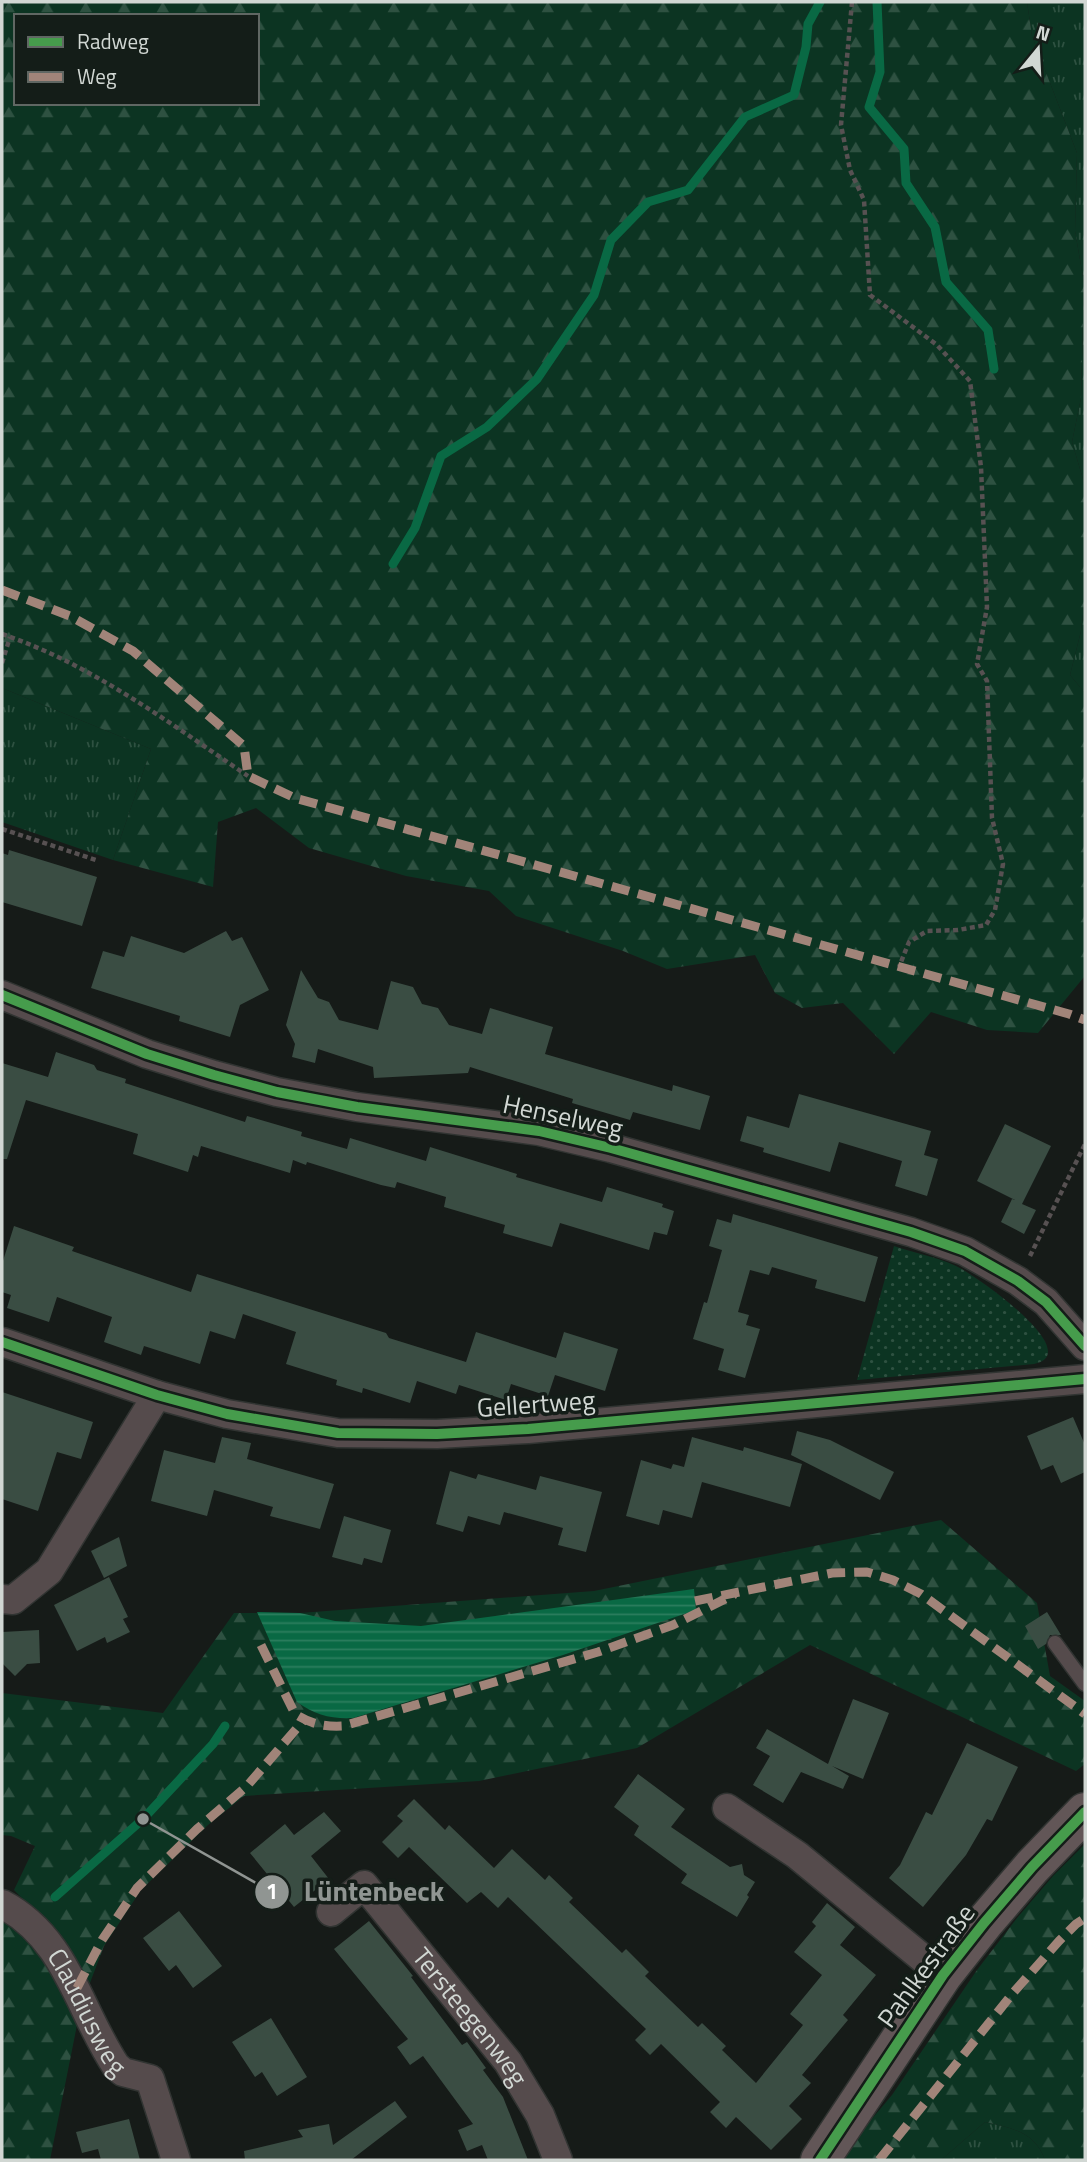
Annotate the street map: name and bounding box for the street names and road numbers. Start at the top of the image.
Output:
street label: Henselweg [499,1084,627,1147]
street label: Gellertweg [475,1380,596,1427]
street label: Pahlkestraße [867,1896,984,2036]
street label: Tersteegenweg [403,1939,538,2093]
street label: Claudiusweg [38,1940,135,2085]

